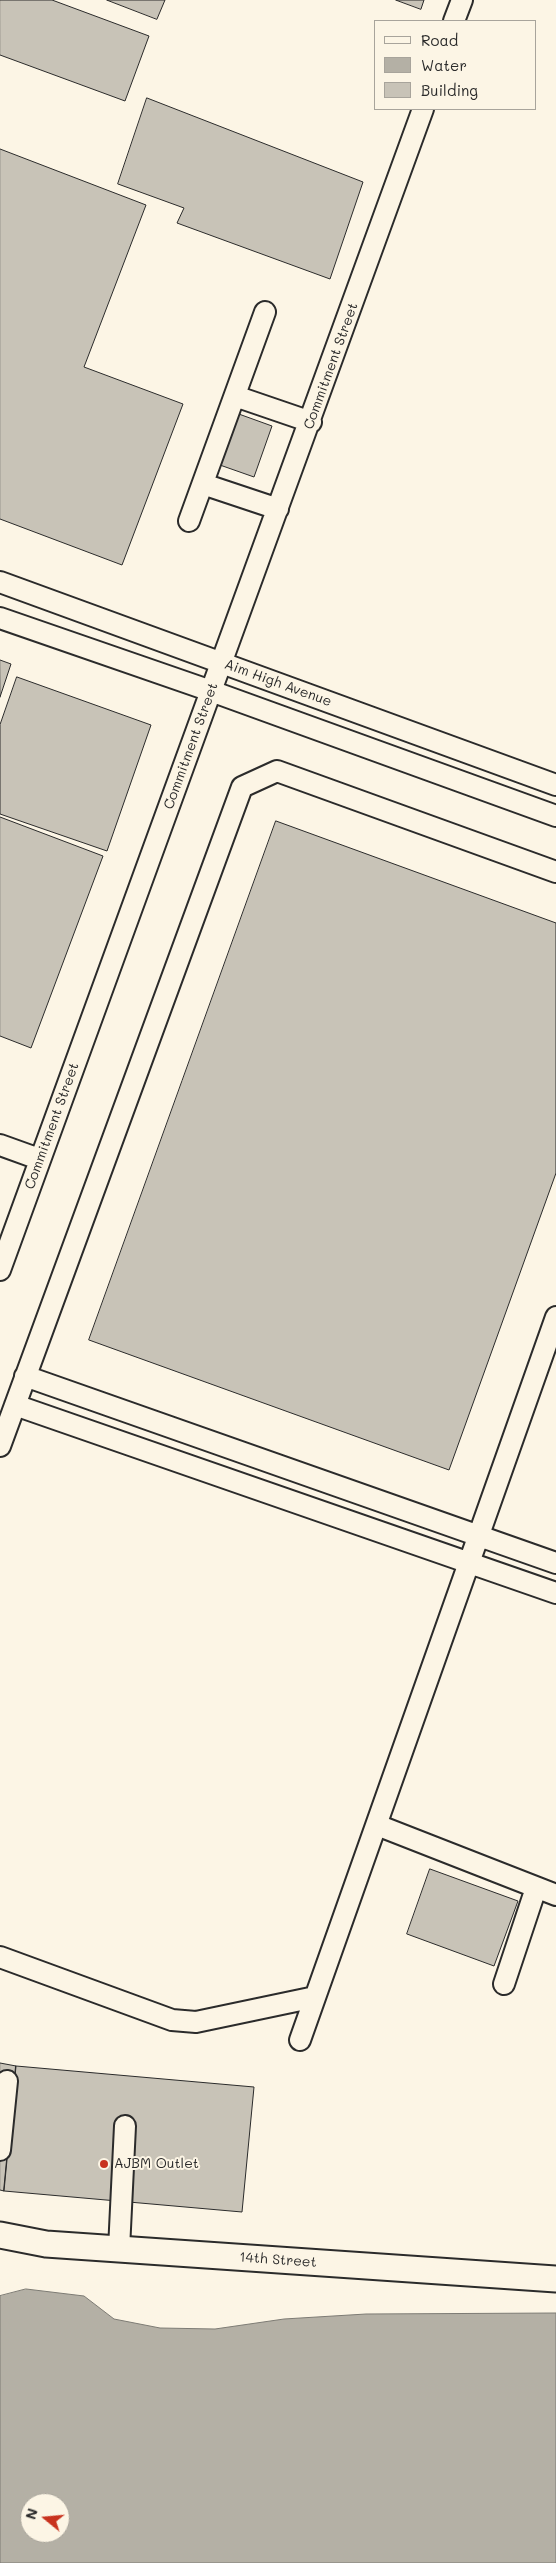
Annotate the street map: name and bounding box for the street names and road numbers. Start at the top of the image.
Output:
street label: Commitment Street [300,300,362,432]
street label: Aim High Avenue [222,656,334,710]
street label: Commitment Street [160,680,222,812]
street label: Commitment Street [21,1060,83,1192]
street label: 14th Street [239,2249,317,2271]

